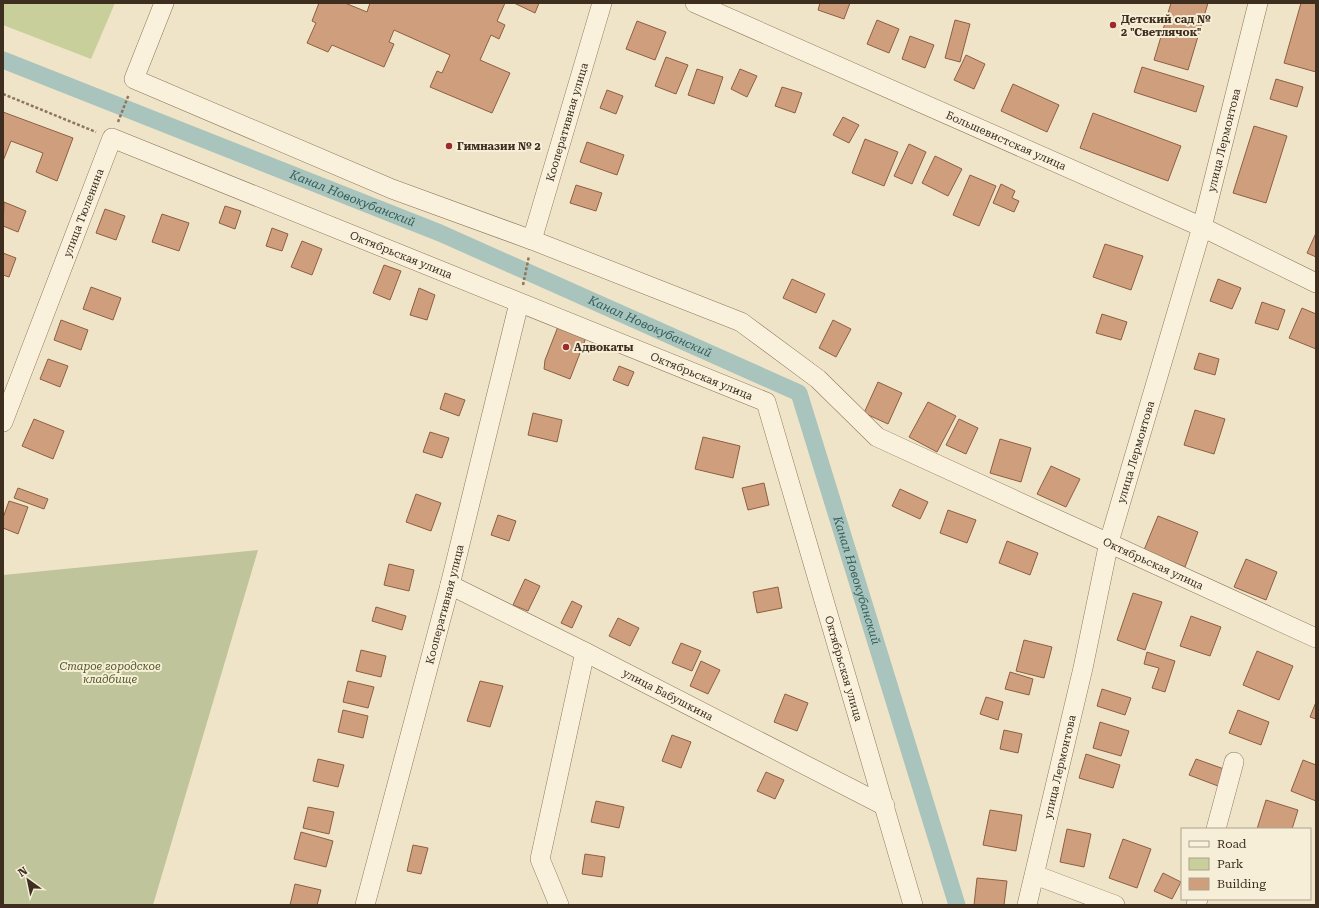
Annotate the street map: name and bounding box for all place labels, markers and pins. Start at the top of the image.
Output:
place label: Детский сад № 2 "Светлячок" [1121,13,1211,39]
marker: Детский сад № 2 "Светлячок" [1108,20,1118,30]
place label: Гимназии № 2 [457,140,541,153]
marker: Гимназии № 2 [444,141,454,151]
place label: Адвокаты [574,341,633,354]
marker: Адвокаты [561,342,571,352]

